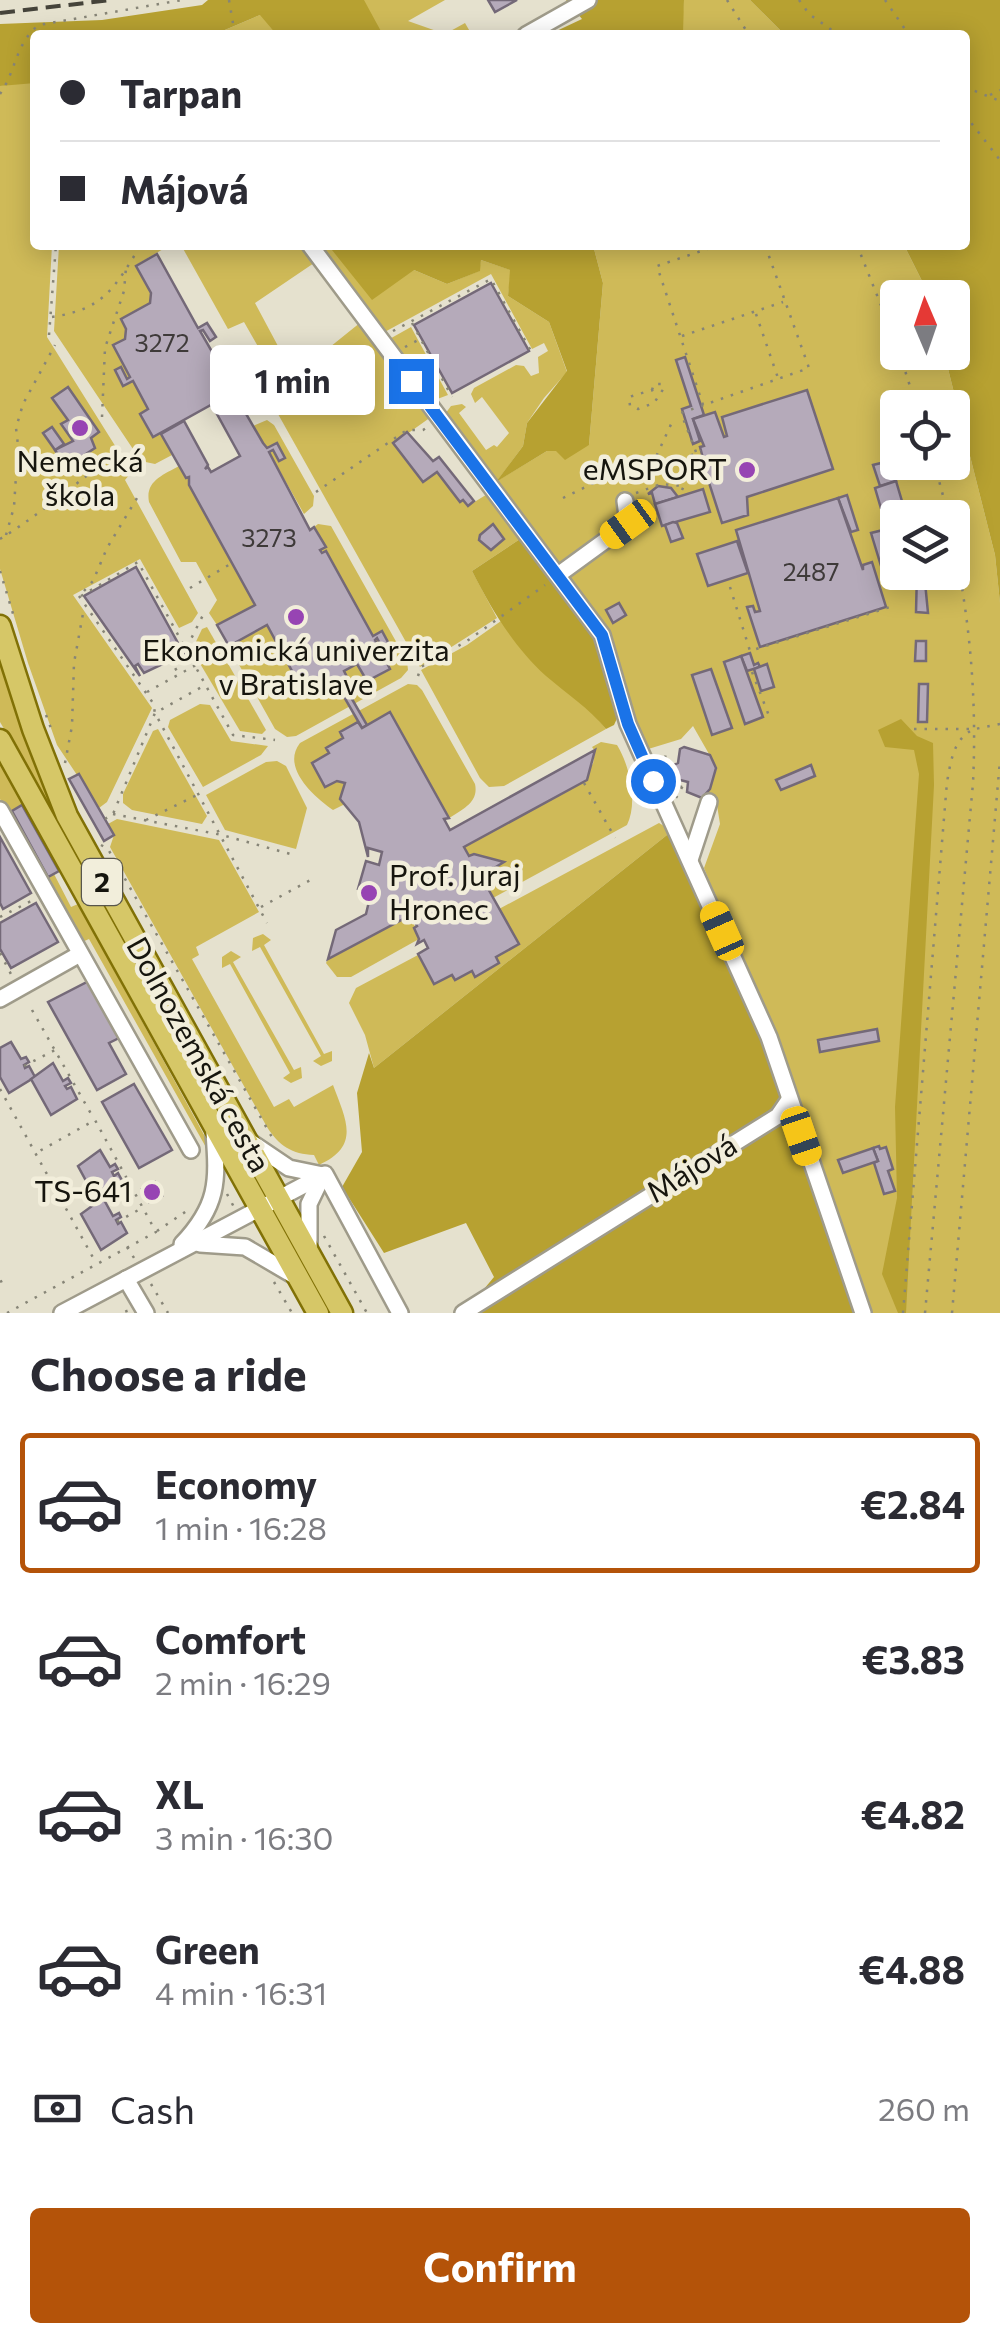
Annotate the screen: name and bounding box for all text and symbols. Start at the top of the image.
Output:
text: Tarpan [120,69,242,116]
text: Májová [120,165,249,212]
north arrow [880,280,970,370]
map controls [880,280,970,590]
house number: 3272 [134,327,190,357]
callout: 1 min [211,346,376,416]
route end [389,359,434,404]
text: 1 min [255,360,330,400]
button: locate [880,390,970,480]
marker: Nemecká škola [69,417,91,439]
place label: Nemecká škola [16,441,144,512]
place label: eMSPORT [583,449,727,486]
marker: eMSPORT [736,459,758,481]
car [595,494,661,554]
button: layers [880,500,970,590]
house number: 3273 [241,522,297,552]
house number: 2487 [783,556,839,586]
marker: Ekonomická univerzita v Bratislave [285,606,307,628]
place label: Ekonomická univerzita v Bratislave [142,630,450,701]
route start [631,759,676,804]
place label: Prof. Juraj Hronec [389,855,521,926]
road number: 2 [82,859,122,905]
marker: Prof. Juraj Hronec [358,882,380,904]
car [696,897,748,965]
street label: Dolnozemská cesta [120,930,280,1178]
car [777,1103,825,1169]
street label: Májová [639,1125,743,1209]
place label: TS-641 [34,1171,132,1208]
marker: TS-641 [141,1181,163,1203]
text: Choose a ride [30,1345,307,1400]
icon: car [35,1458,125,1548]
text: Economy [155,1460,317,1507]
text: €2.84 [860,1480,965,1527]
text: 1 min · 16:28 [155,1507,327,1547]
icon: car [35,1613,125,1703]
text: Comfort [155,1615,306,1662]
text: €3.83 [862,1635,965,1682]
text: 2 min · 16:29 [155,1662,331,1702]
icon: car [35,1768,125,1858]
text: XL [155,1770,204,1817]
text: €4.82 [861,1790,965,1837]
text: 3 min · 16:30 [155,1817,333,1857]
icon: car [35,1923,125,2013]
text: Green [155,1925,260,1972]
text: €4.88 [859,1945,965,1992]
text: 4 min · 16:31 [155,1972,327,2012]
icon: cash [30,2081,85,2136]
text: Cash [110,2085,195,2132]
text: 260 m [878,2088,970,2128]
button: Confirm [30,2208,970,2323]

